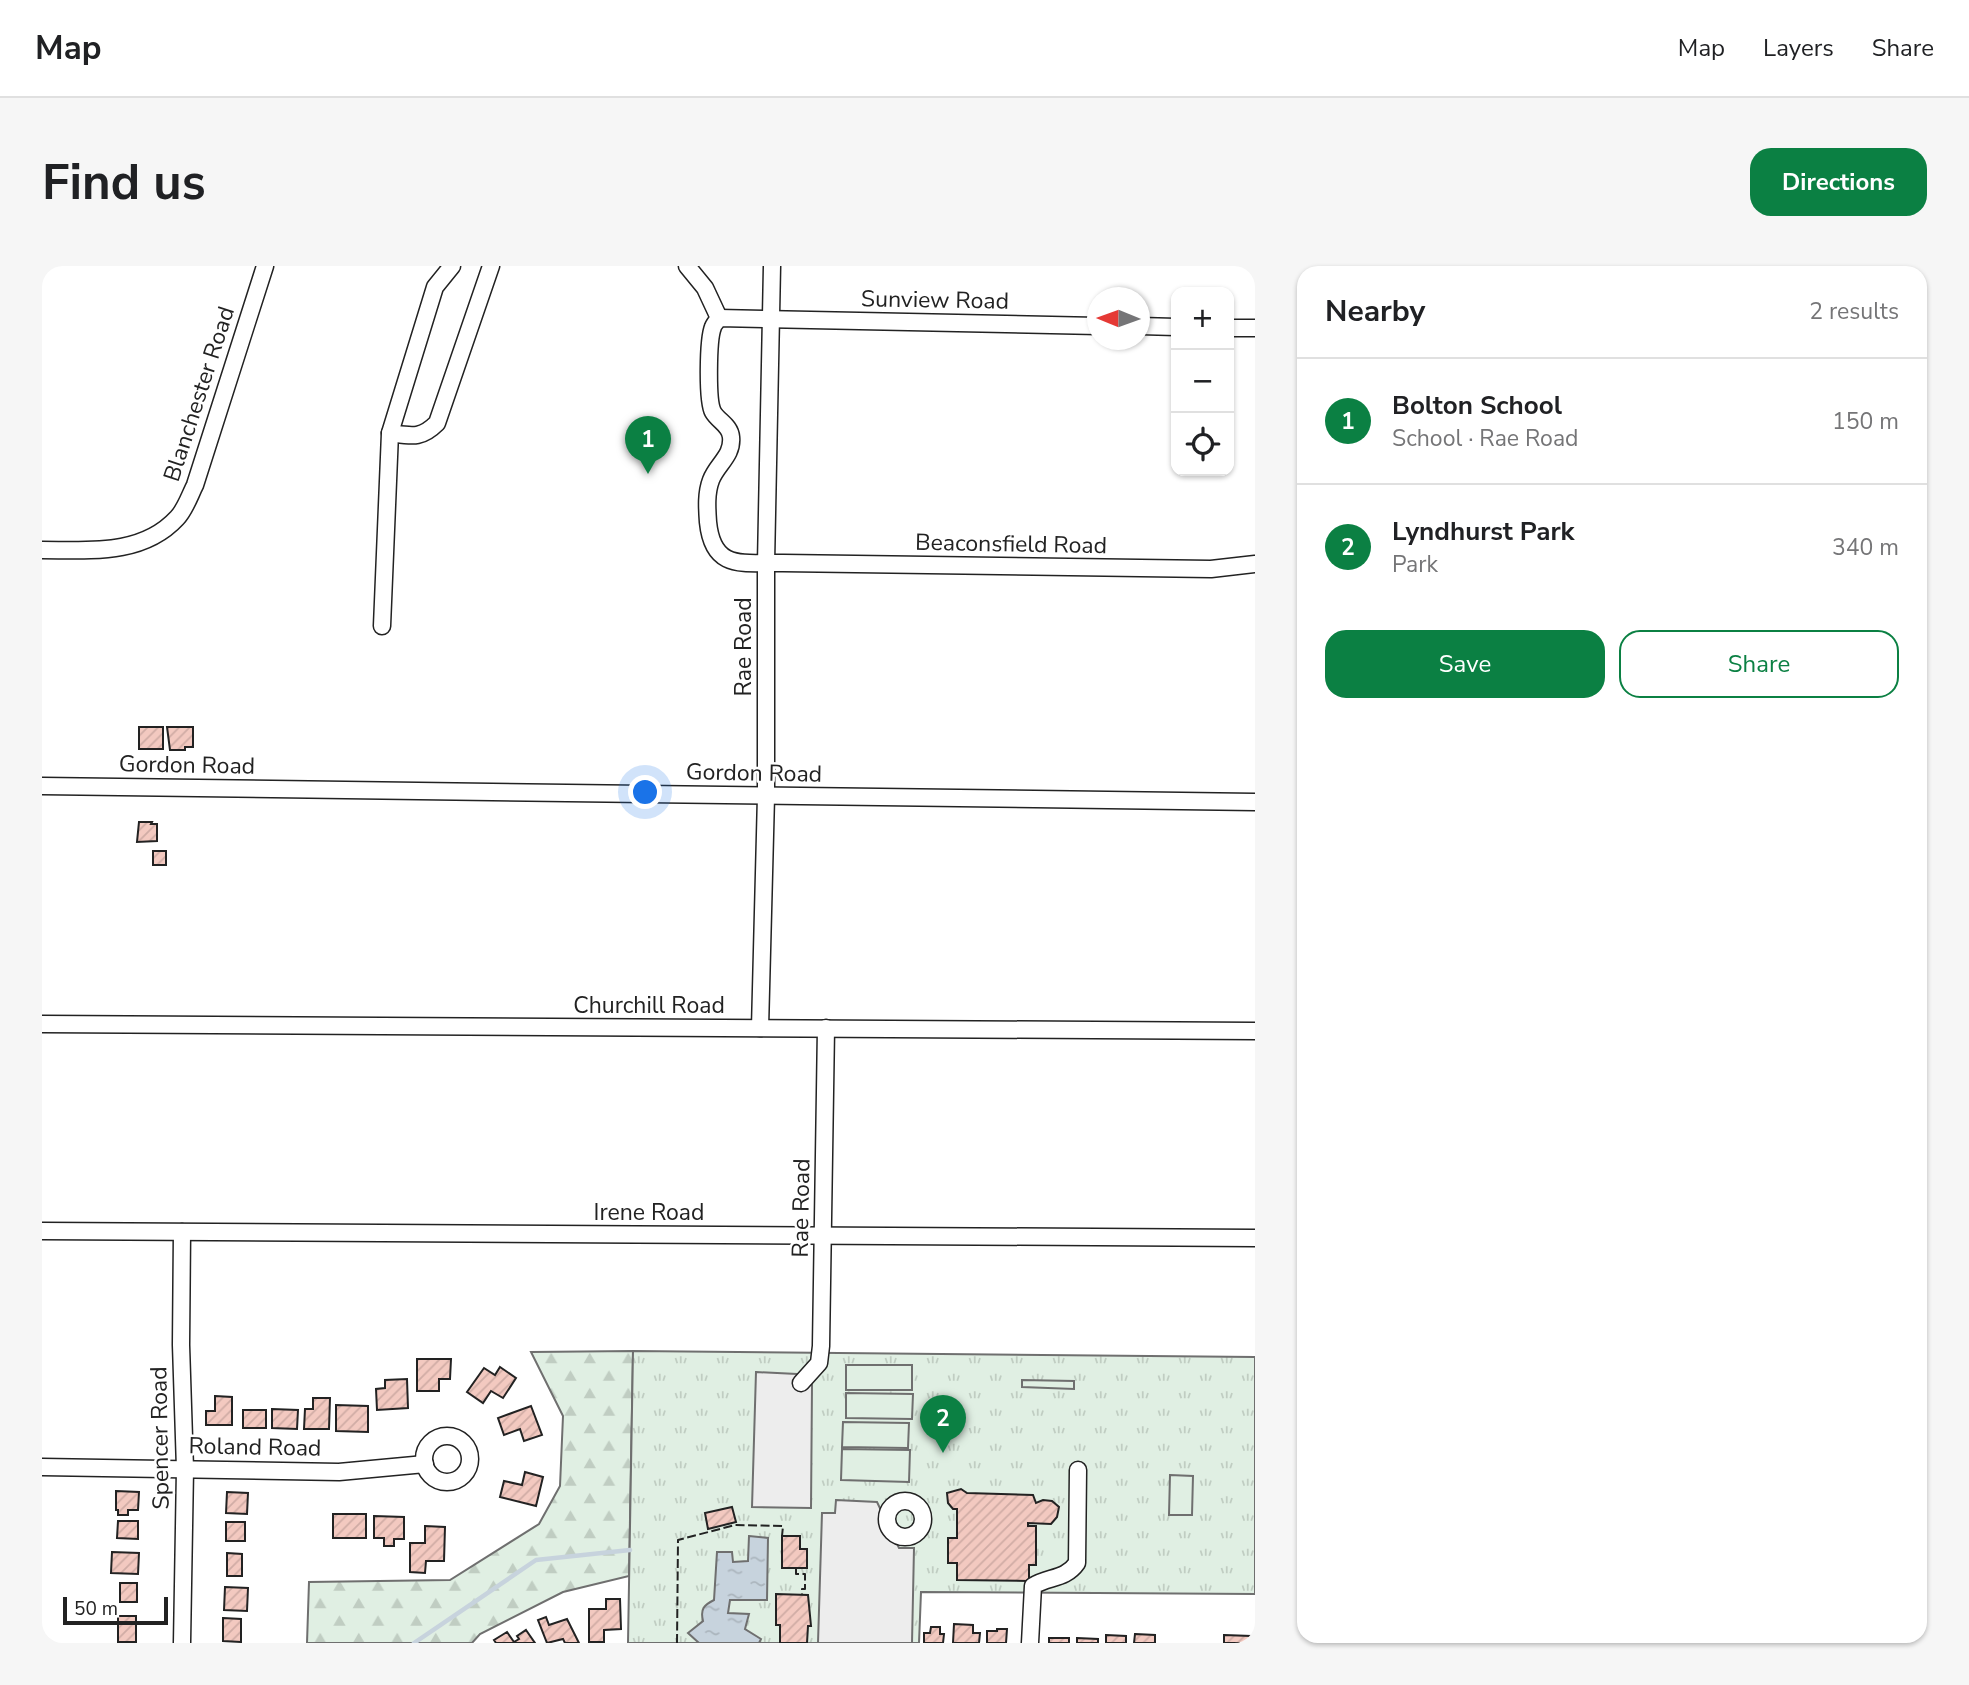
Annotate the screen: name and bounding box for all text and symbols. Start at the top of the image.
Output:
text: Map [35,26,102,71]
text: Map [1678,32,1725,64]
text: Layers [1763,32,1834,64]
text: Share [1872,32,1934,64]
button: Directions [1750,148,1927,216]
text: Find us [42,149,206,216]
street label: Sunview Road [861,283,1009,317]
north arrow [1087,287,1150,350]
map controls [1171,287,1234,476]
button: + [1171,287,1234,350]
text: Nearby [1325,291,1425,332]
text: 2 results [1809,296,1899,327]
street label: Blanchester Road [156,303,242,485]
button: − [1171,350,1234,413]
text: Bolton School [1392,388,1562,423]
text: 1 [1341,406,1355,437]
text: 150 m [1832,406,1899,437]
button: locate [1171,413,1234,476]
pin: 1 [625,416,671,474]
text: School · Rae Road [1392,423,1579,454]
text: Lyndhurst Park [1392,514,1575,549]
street label: Beaconsfield Road [915,527,1107,561]
text: 2 [1341,532,1355,563]
text: 340 m [1832,532,1899,563]
text: Park [1392,549,1438,580]
street label: Rae Road [728,597,759,697]
button: Save [1325,630,1605,698]
button: Share [1619,630,1899,698]
street label: Gordon Road [119,748,255,782]
street label: Gordon Road [686,756,822,790]
your location [628,775,662,809]
street label: Churchill Road [573,990,725,1021]
street label: Rae Road [785,1158,817,1258]
street label: Irene Road [594,1197,704,1228]
street label: Spencer Road [143,1366,177,1510]
pin: 2 [920,1395,966,1453]
street label: Roland Road [188,1430,322,1464]
scale bar [63,1594,168,1626]
text: 50 m [74,1596,118,1622]

